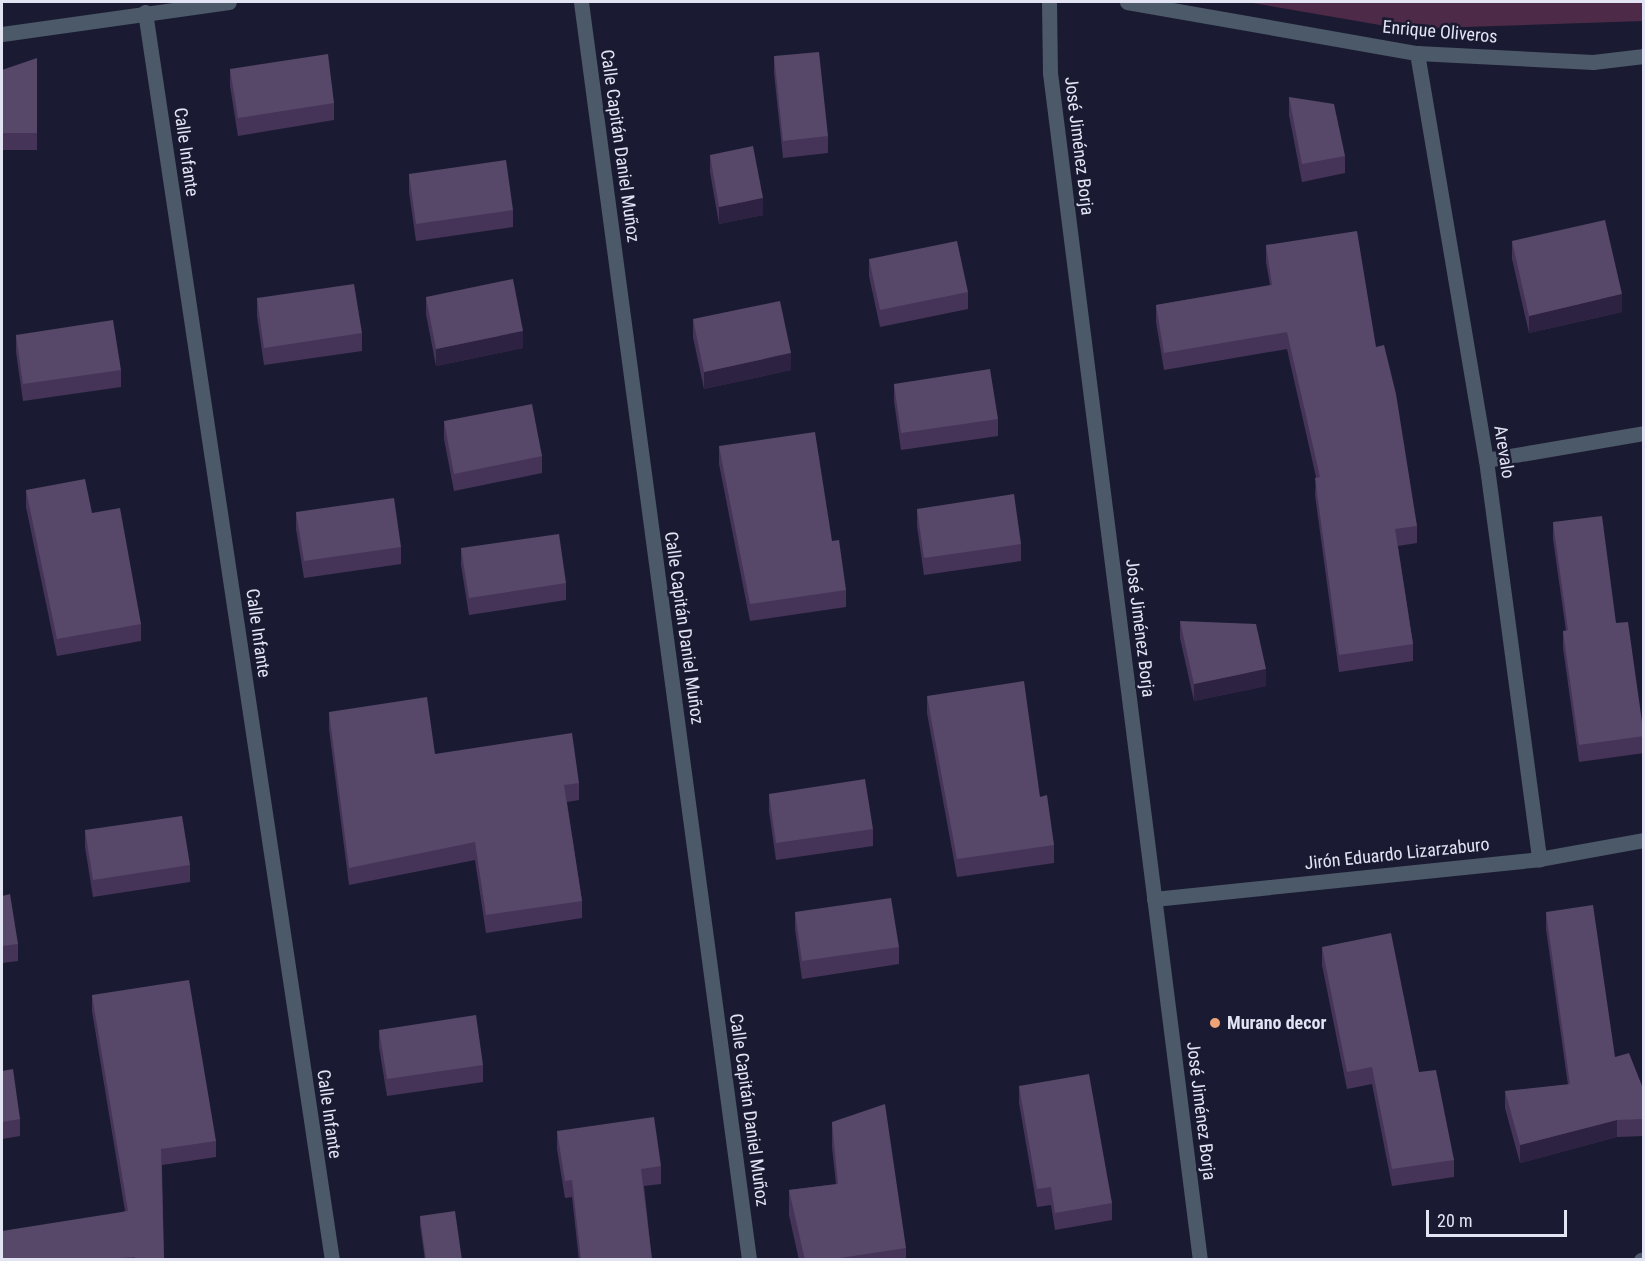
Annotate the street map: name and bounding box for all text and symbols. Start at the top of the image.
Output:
street label: Enrique Oliveros [1382,16,1498,48]
street label: Calle Capitán Daniel Muñoz [596,48,644,244]
street label: José Jiménez Borja [1060,75,1098,217]
street label: Calle Infante [169,106,203,198]
street label: Arevalo [1489,424,1519,480]
street label: Calle Capitán Daniel Muñoz [660,530,708,726]
street label: José Jiménez Borja [1121,557,1159,699]
street label: Calle Infante [241,587,275,679]
street label: Jirón Eduardo Lizarzaburo [1304,834,1490,874]
street label: Calle Capitán Daniel Muñoz [725,1012,773,1208]
place label: Murano decor [1227,1012,1326,1034]
marker: Murano decor [1208,1016,1222,1030]
street label: José Jiménez Borja [1182,1040,1220,1182]
street label: Calle Infante [312,1068,346,1160]
scale bar [1429,1198,1570,1236]
text: 20 m [1437,1210,1472,1231]

